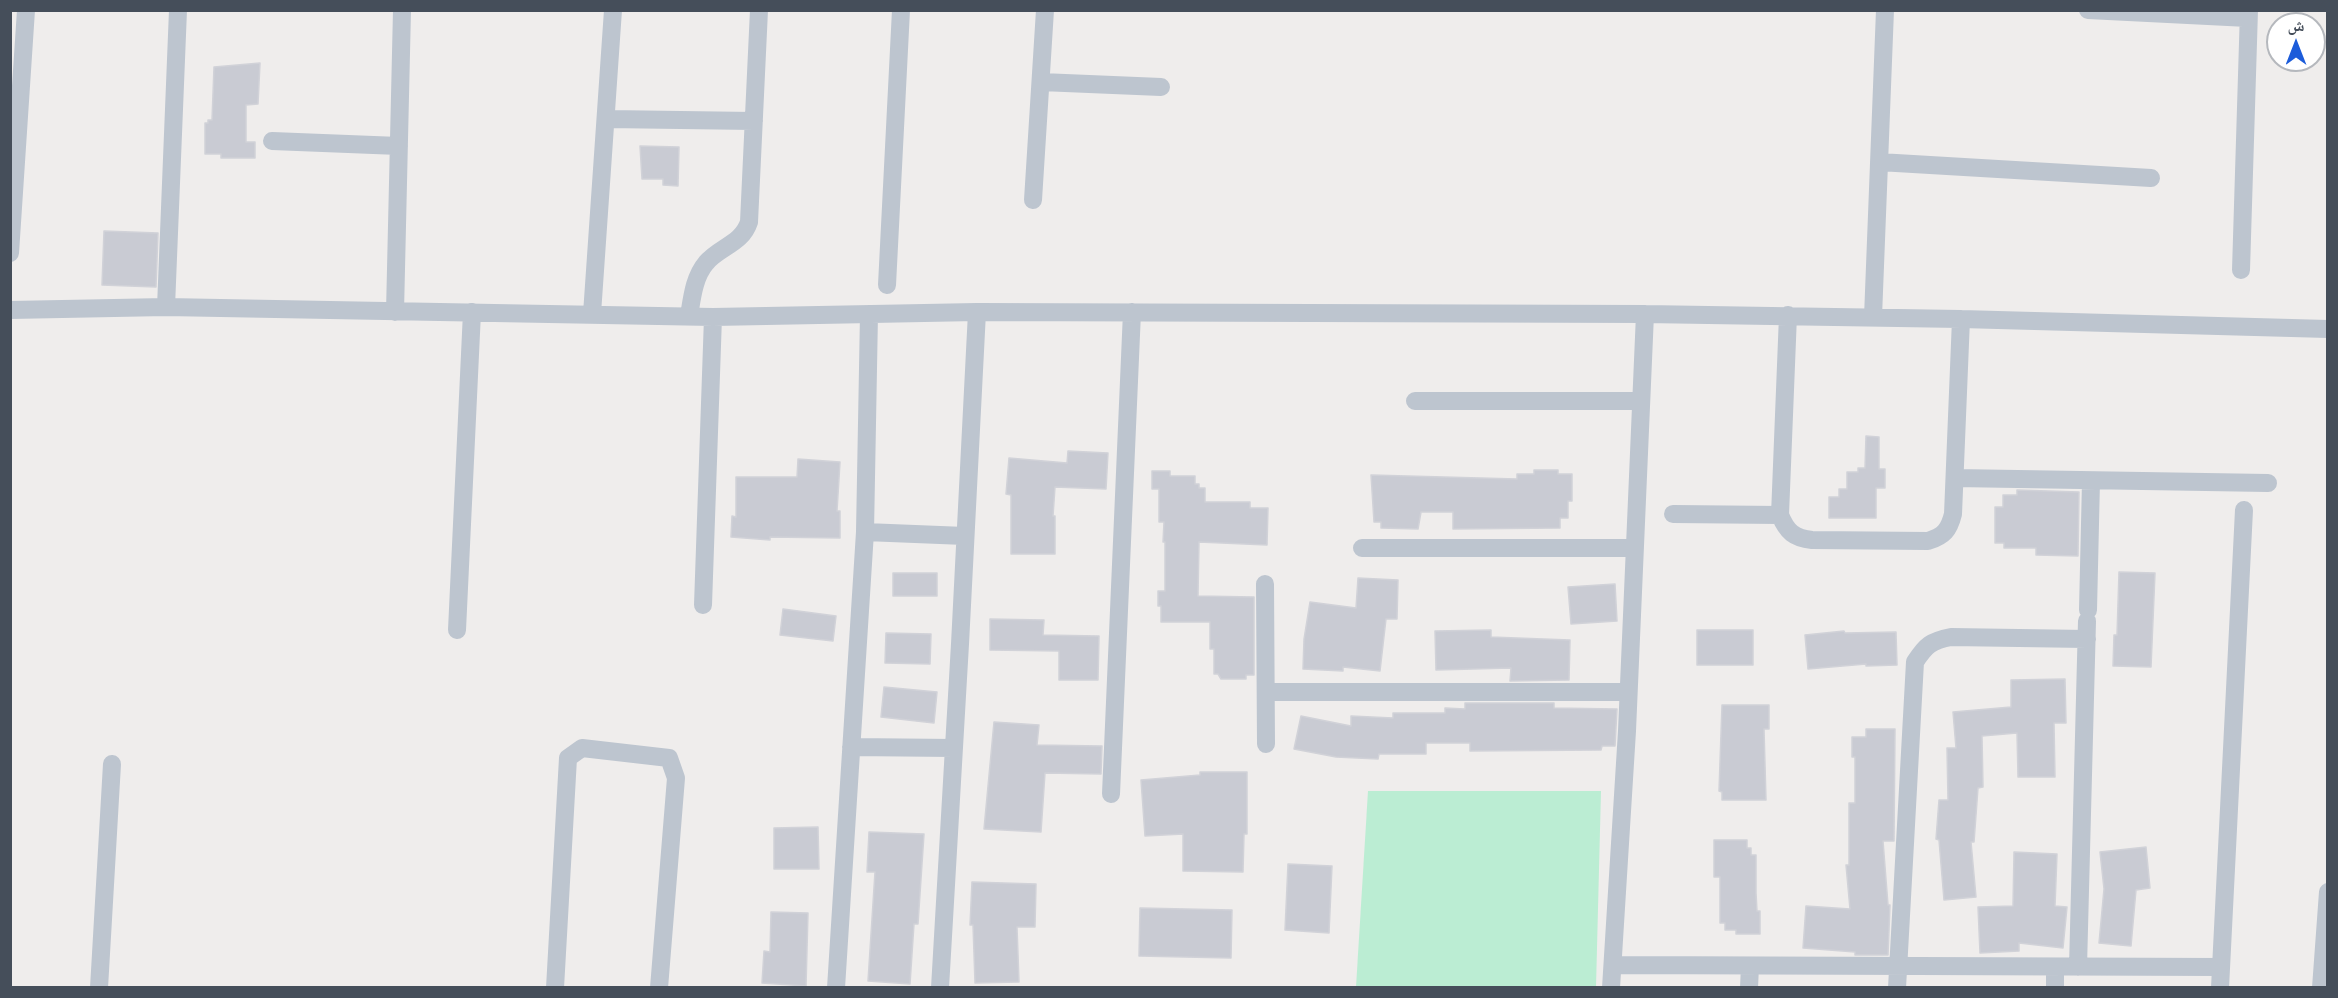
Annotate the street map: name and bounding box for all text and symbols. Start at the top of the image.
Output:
north arrow [2266,12,2326,72]
text: ش [2288,16,2304,35]

